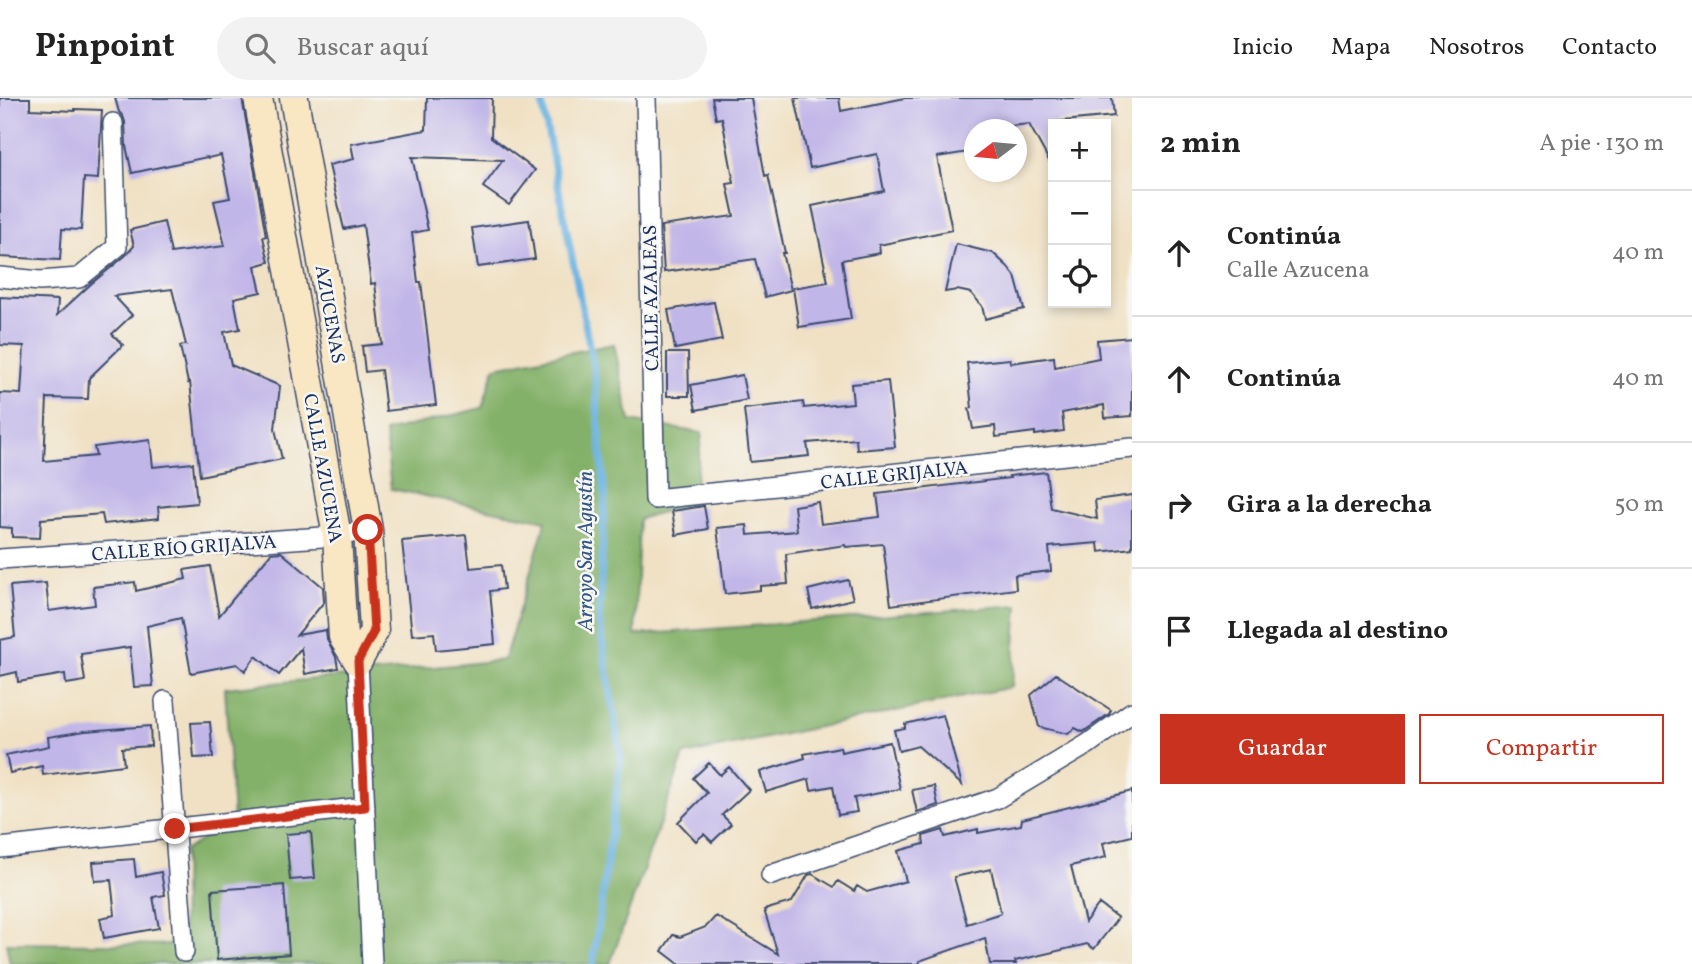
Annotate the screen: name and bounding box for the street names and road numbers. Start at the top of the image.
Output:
street label: CALLE AZALEAS [638,225,666,371]
street label: AZUCENAS [308,263,350,366]
street label: CALLE AZUCENA [296,392,348,545]
street label: CALLE GRIJALVA [819,455,969,497]
street label: CALLE RÍO GRIJALVA [91,530,277,568]

